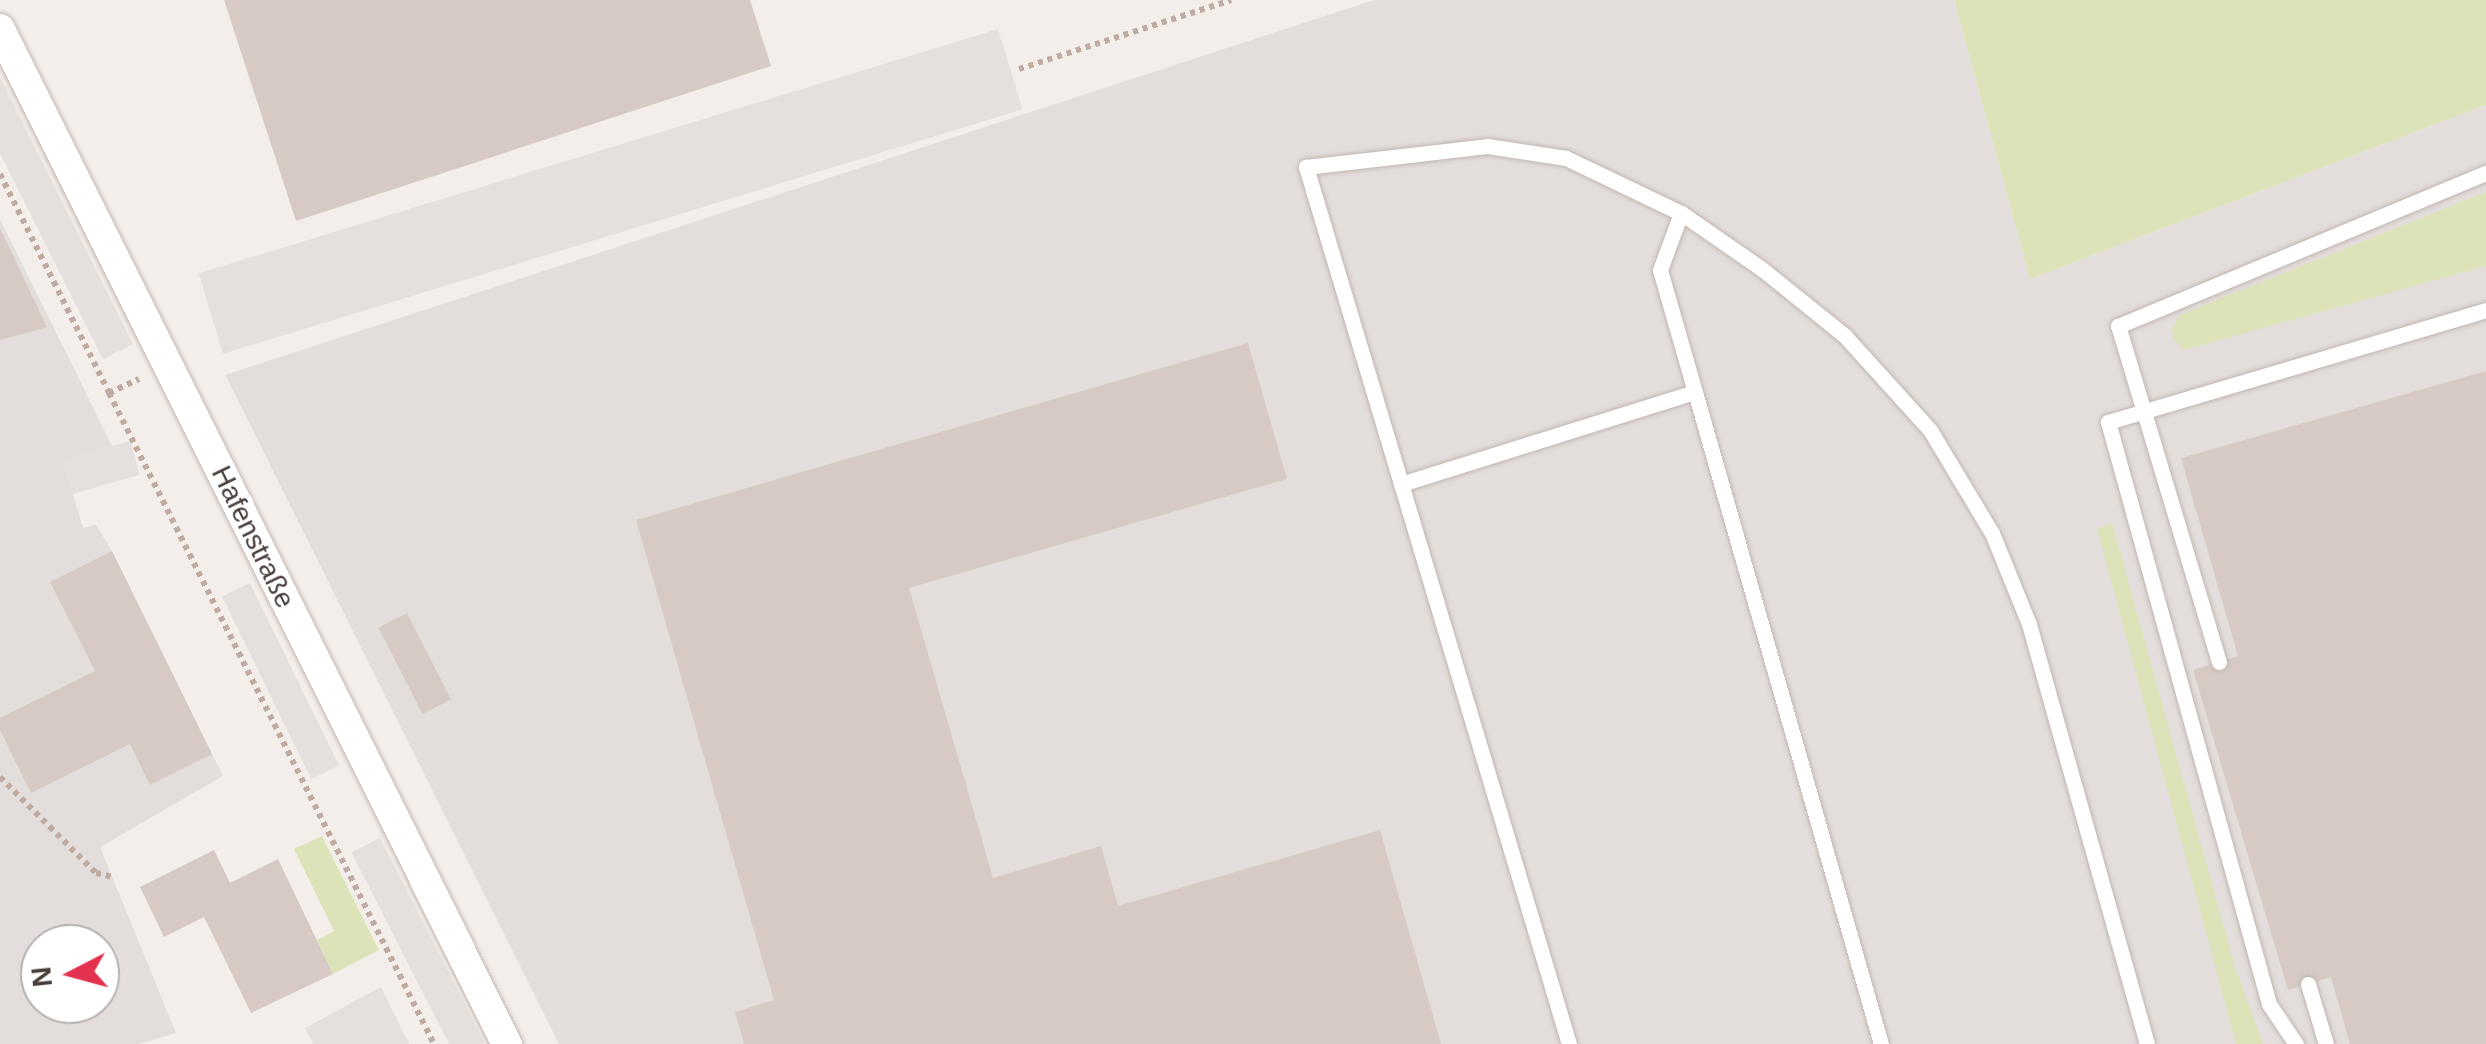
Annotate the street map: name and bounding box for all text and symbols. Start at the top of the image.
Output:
street label: Hafenstraße [204,460,302,614]
north arrow [20,924,120,1024]
text: N [25,965,58,989]

